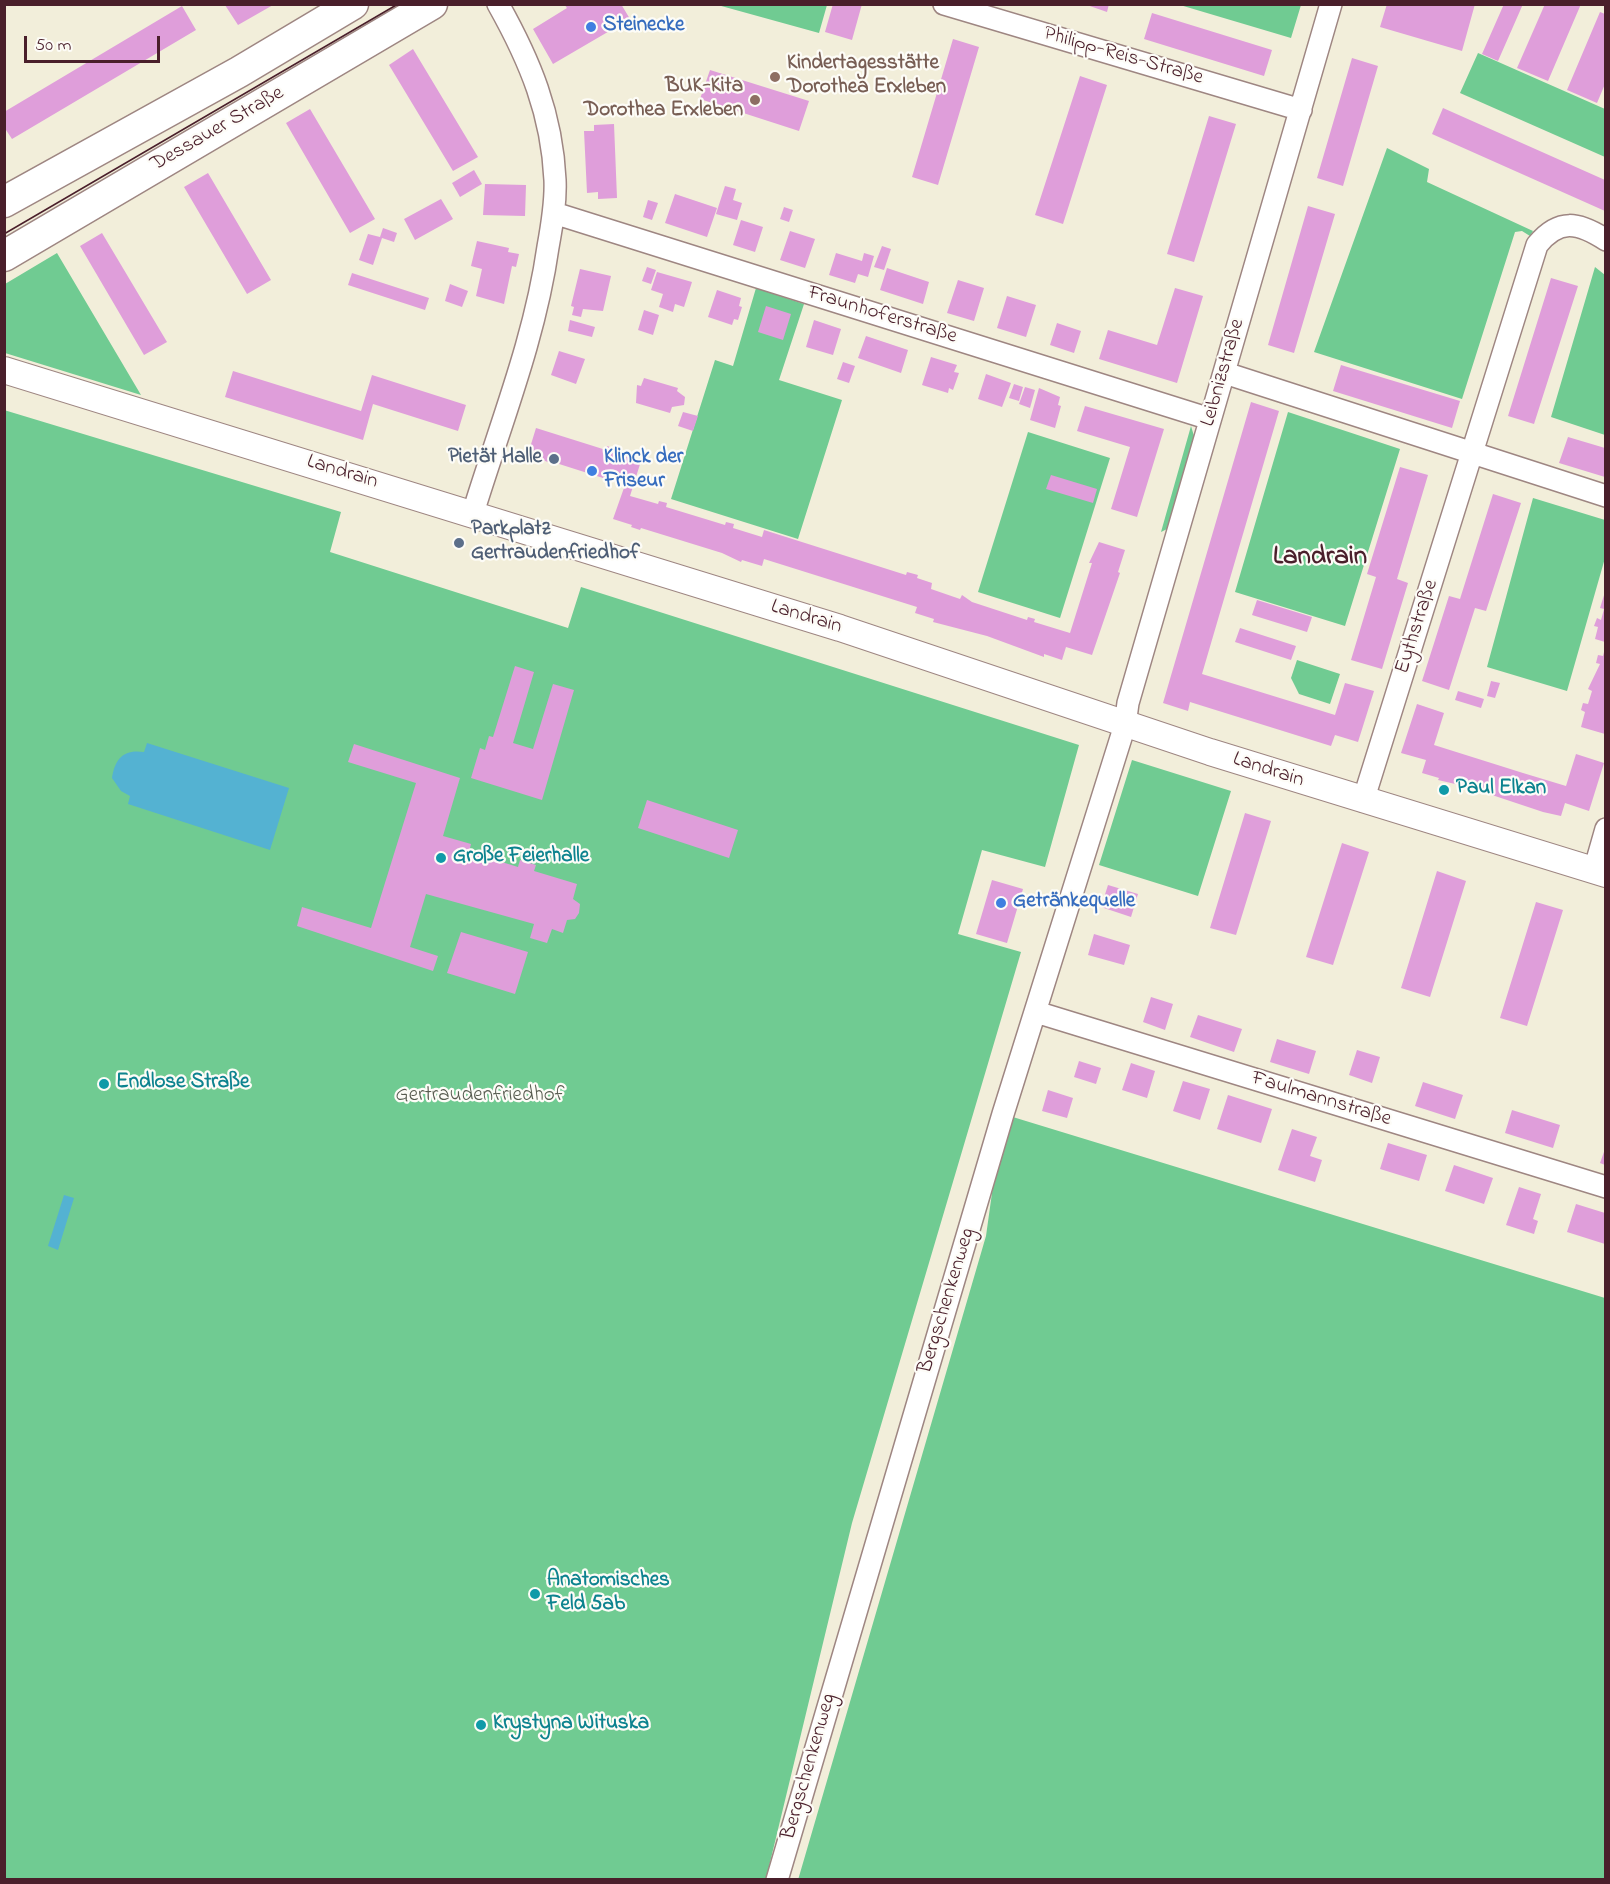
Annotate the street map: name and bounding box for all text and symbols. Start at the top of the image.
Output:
place label: Steinecke [603,14,684,40]
marker: Steinecke [584,20,598,34]
street label: Philipp-Reis-Straße [1040,22,1206,92]
scale bar [27,24,164,62]
text: 50 m [35,33,72,59]
place label: Kindertagesstätte Dorothea Erxleben [787,52,946,102]
marker: Kindertagesstätte Dorothea Erxleben [768,70,782,84]
place label: BUK-Kita Dorothea Erxleben [584,75,743,125]
street label: Dessauer Straße [147,82,289,178]
marker: BUK-Kita Dorothea Erxleben [748,93,762,107]
street label: Fraunhoferstraße [804,281,960,351]
street label: Leibnizstraße [1197,316,1251,430]
place label: Pietät Halle [448,446,542,472]
place label: Klinck der Friseur [604,446,683,496]
street label: Landrain [303,450,381,496]
marker: Pietät Halle [547,452,561,466]
marker: Klinck der Friseur [585,464,599,478]
place label: Parkplatz Gertraudenfriedhof [471,518,640,568]
marker: Parkplatz Gertraudenfriedhof [452,536,466,550]
district label: Landrain [1273,543,1367,575]
street label: Eythstraße [1391,577,1445,677]
street label: Landrain [767,595,845,641]
street label: Landrain [1229,748,1307,794]
place label: Paul Elkan [1456,777,1546,803]
marker: Paul Elkan [1437,783,1451,797]
place label: Große Feierhalle [453,845,589,871]
marker: Große Feierhalle [434,851,448,865]
place label: Getränkequelle [1013,890,1135,916]
marker: Getränkequelle [994,896,1008,910]
street label: Faulmannstraße [1248,1067,1394,1133]
place label: Endlose Straße [116,1071,249,1097]
marker: Endlose Straße [97,1077,111,1091]
park label: Gertraudenfriedhof [396,1084,564,1110]
street label: Bergschenkenweg [914,1225,982,1377]
place label: Anatomisches Feld 5ab [547,1569,670,1619]
marker: Anatomisches Feld 5ab [528,1587,542,1601]
street label: Bergschenkenweg [777,1691,843,1843]
place label: Krystyna Wituska [493,1712,649,1738]
marker: Krystyna Wituska [474,1718,488,1732]

